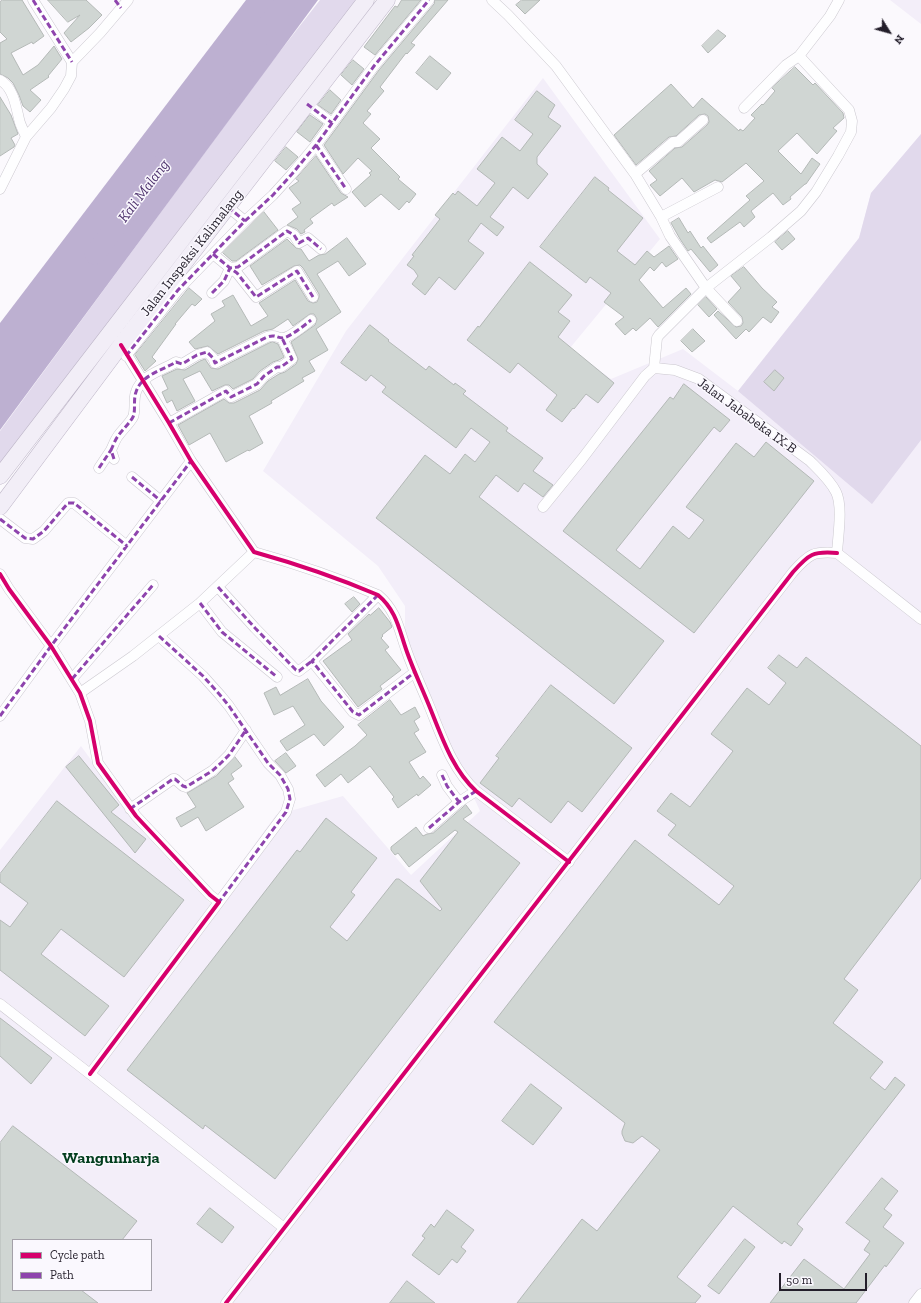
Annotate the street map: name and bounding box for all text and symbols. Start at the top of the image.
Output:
north arrow [869,12,909,52]
text: N [891,32,907,47]
water label: Kali Malang [115,156,173,226]
street label: Jalan Inspeksi Kalimalang [137,186,247,320]
street label: Jalan Jababeka IX-B [694,374,800,458]
district label: Wangunharja [62,1148,160,1168]
legend [12,1239,152,1291]
text: Cycle path [50,1248,104,1262]
scale bar [781,1265,869,1291]
text: Path [50,1268,74,1282]
text: 50 m [786,1273,812,1287]

